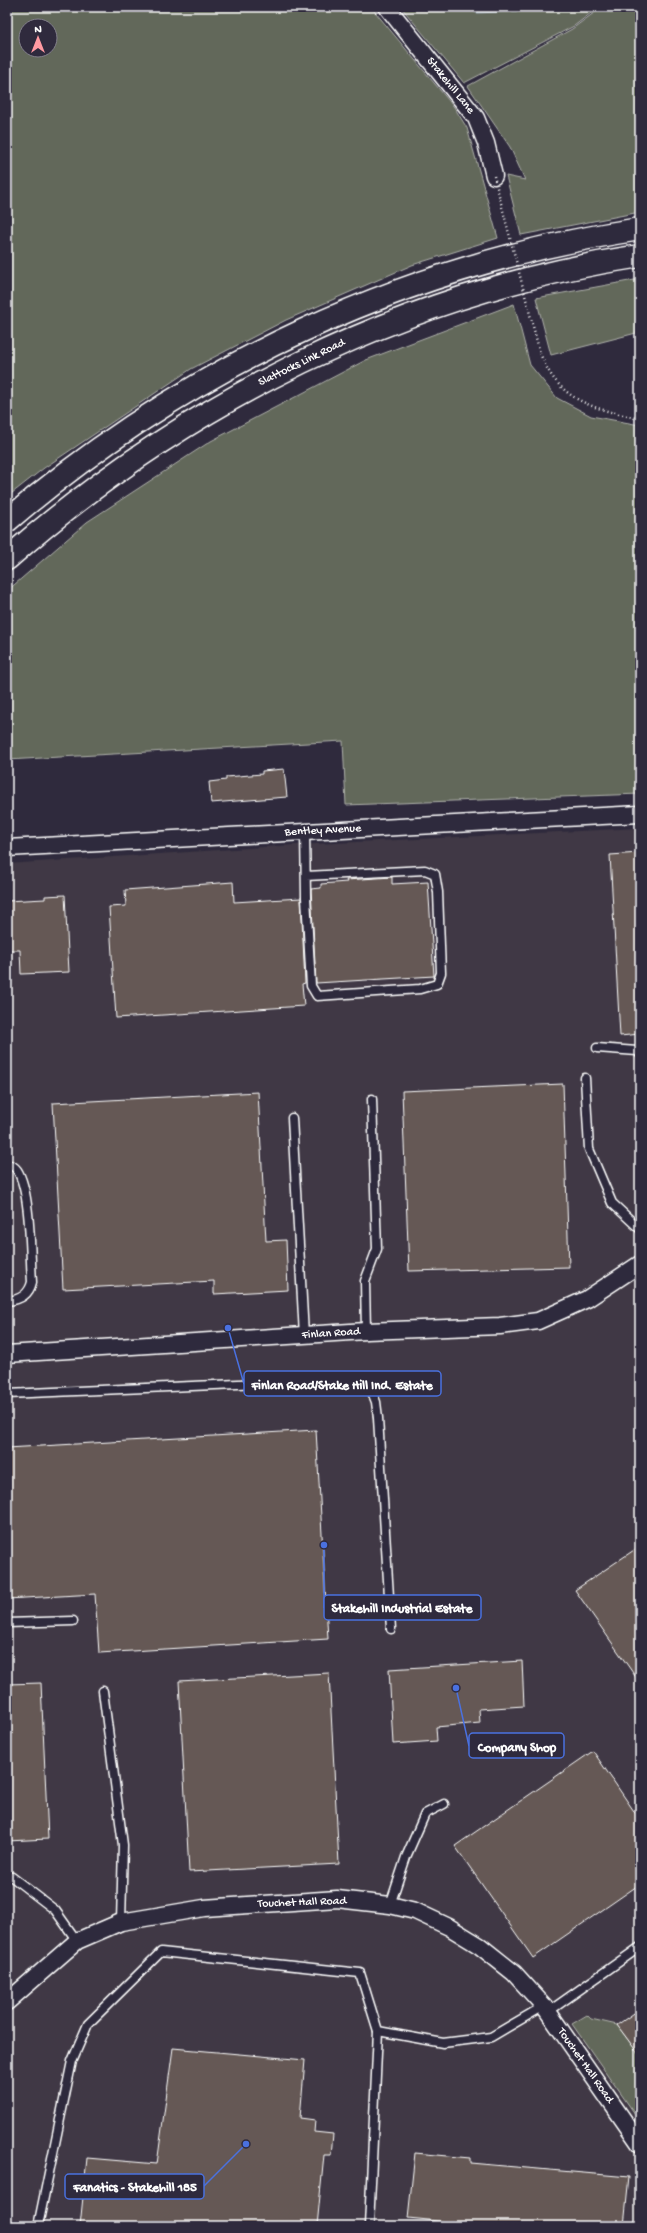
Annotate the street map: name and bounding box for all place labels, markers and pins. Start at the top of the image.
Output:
callout: Finlan Road/Stake Hill Ind. Estate [244,1371,441,1396]
callout: Stakehill Industrial Estate [324,1595,481,1620]
callout: Company Shop [469,1733,564,1758]
callout: Fanatics - Stakehill 185 [65,2174,204,2199]

